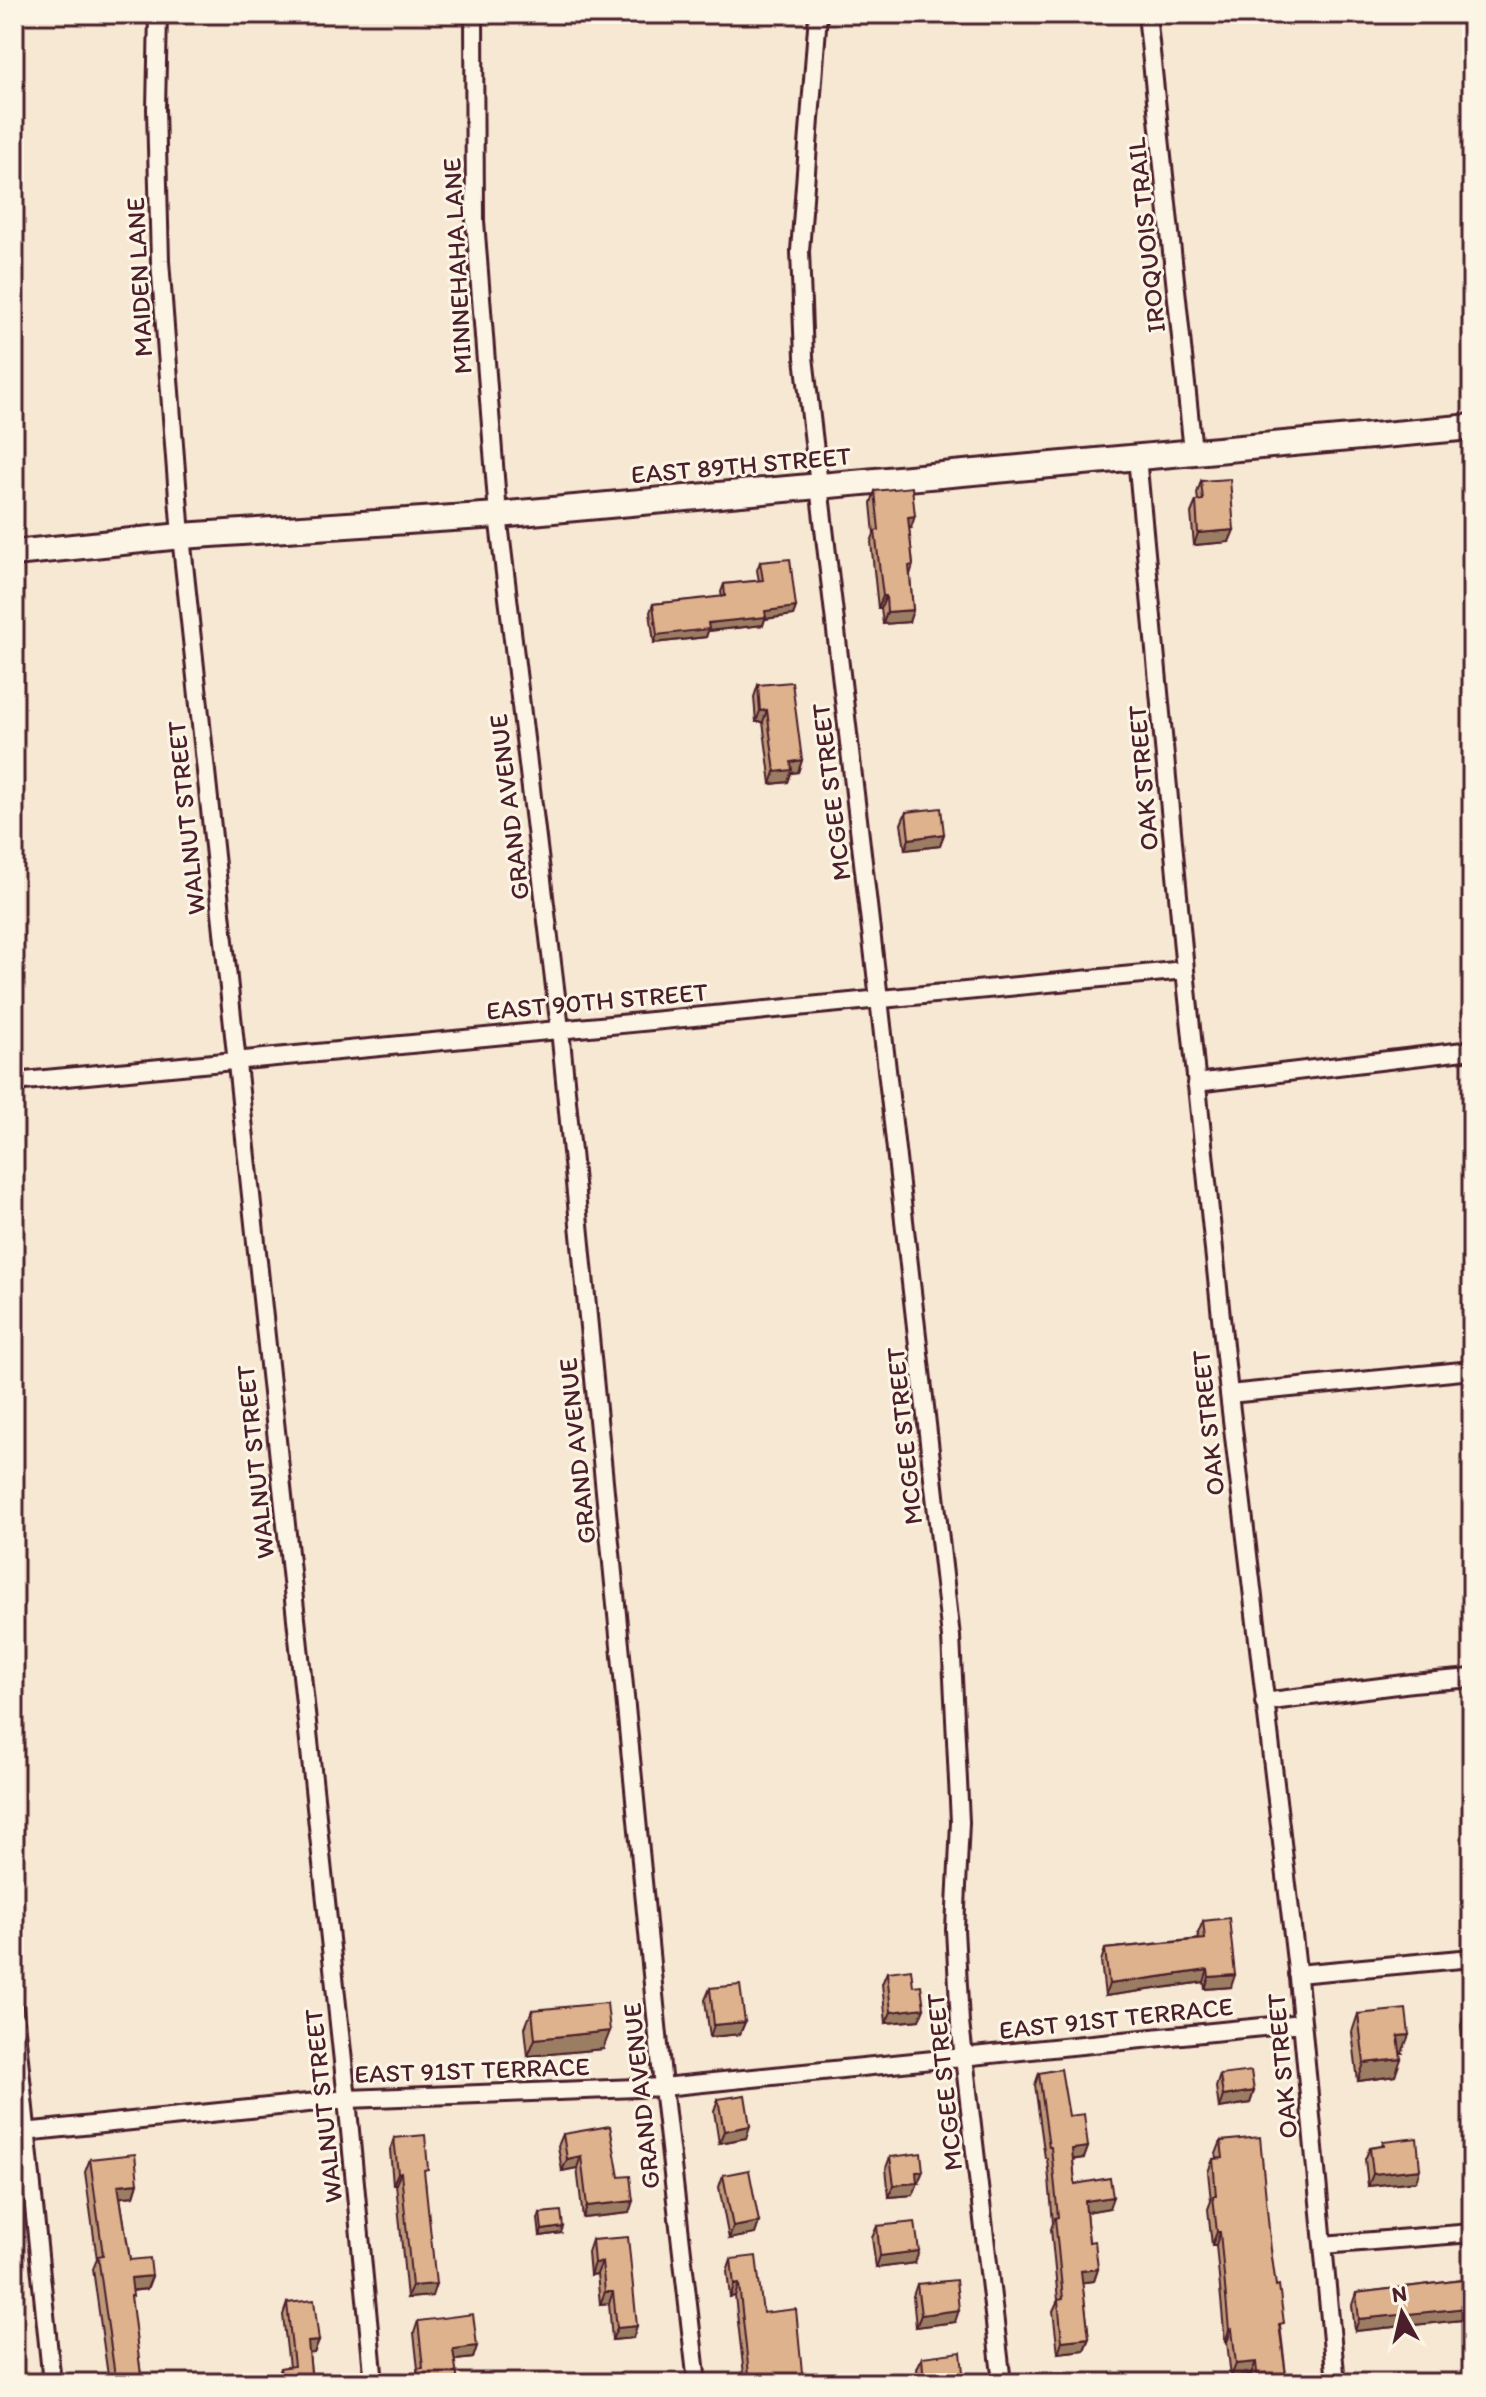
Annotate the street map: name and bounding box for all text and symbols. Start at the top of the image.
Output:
street label: IROQUOIS TRAIL [1120,136,1172,334]
street label: MINNEHAHA LANE [435,157,479,375]
street label: MAIDEN LANE [119,196,159,358]
street label: EAST 89TH STREET [630,439,853,491]
street label: MCGEE STREET [804,701,858,882]
street label: OAK STREET [1121,703,1165,852]
street label: GRAND AVENUE [482,712,536,902]
street label: WALNUT STREET [160,719,212,917]
street label: EAST 90TH STREET [485,975,710,1027]
street label: MCGEE STREET [879,1345,929,1526]
street label: OAK STREET [1184,1348,1232,1497]
street label: GRAND AVENUE [551,1356,603,1546]
street label: WALNUT STREET [229,1363,281,1561]
street label: EAST 91ST TERRACE [997,1990,1235,2046]
street label: MCGEE STREET [919,1991,969,2172]
street label: OAK STREET [1260,1991,1304,2140]
street label: GRAND AVENUE [615,2001,667,2191]
street label: WALNUT STREET [297,2007,349,2205]
street label: EAST 91ST TERRACE [354,2050,590,2090]
north arrow [1362,2273,1442,2353]
text: N [1390,2279,1409,2308]

